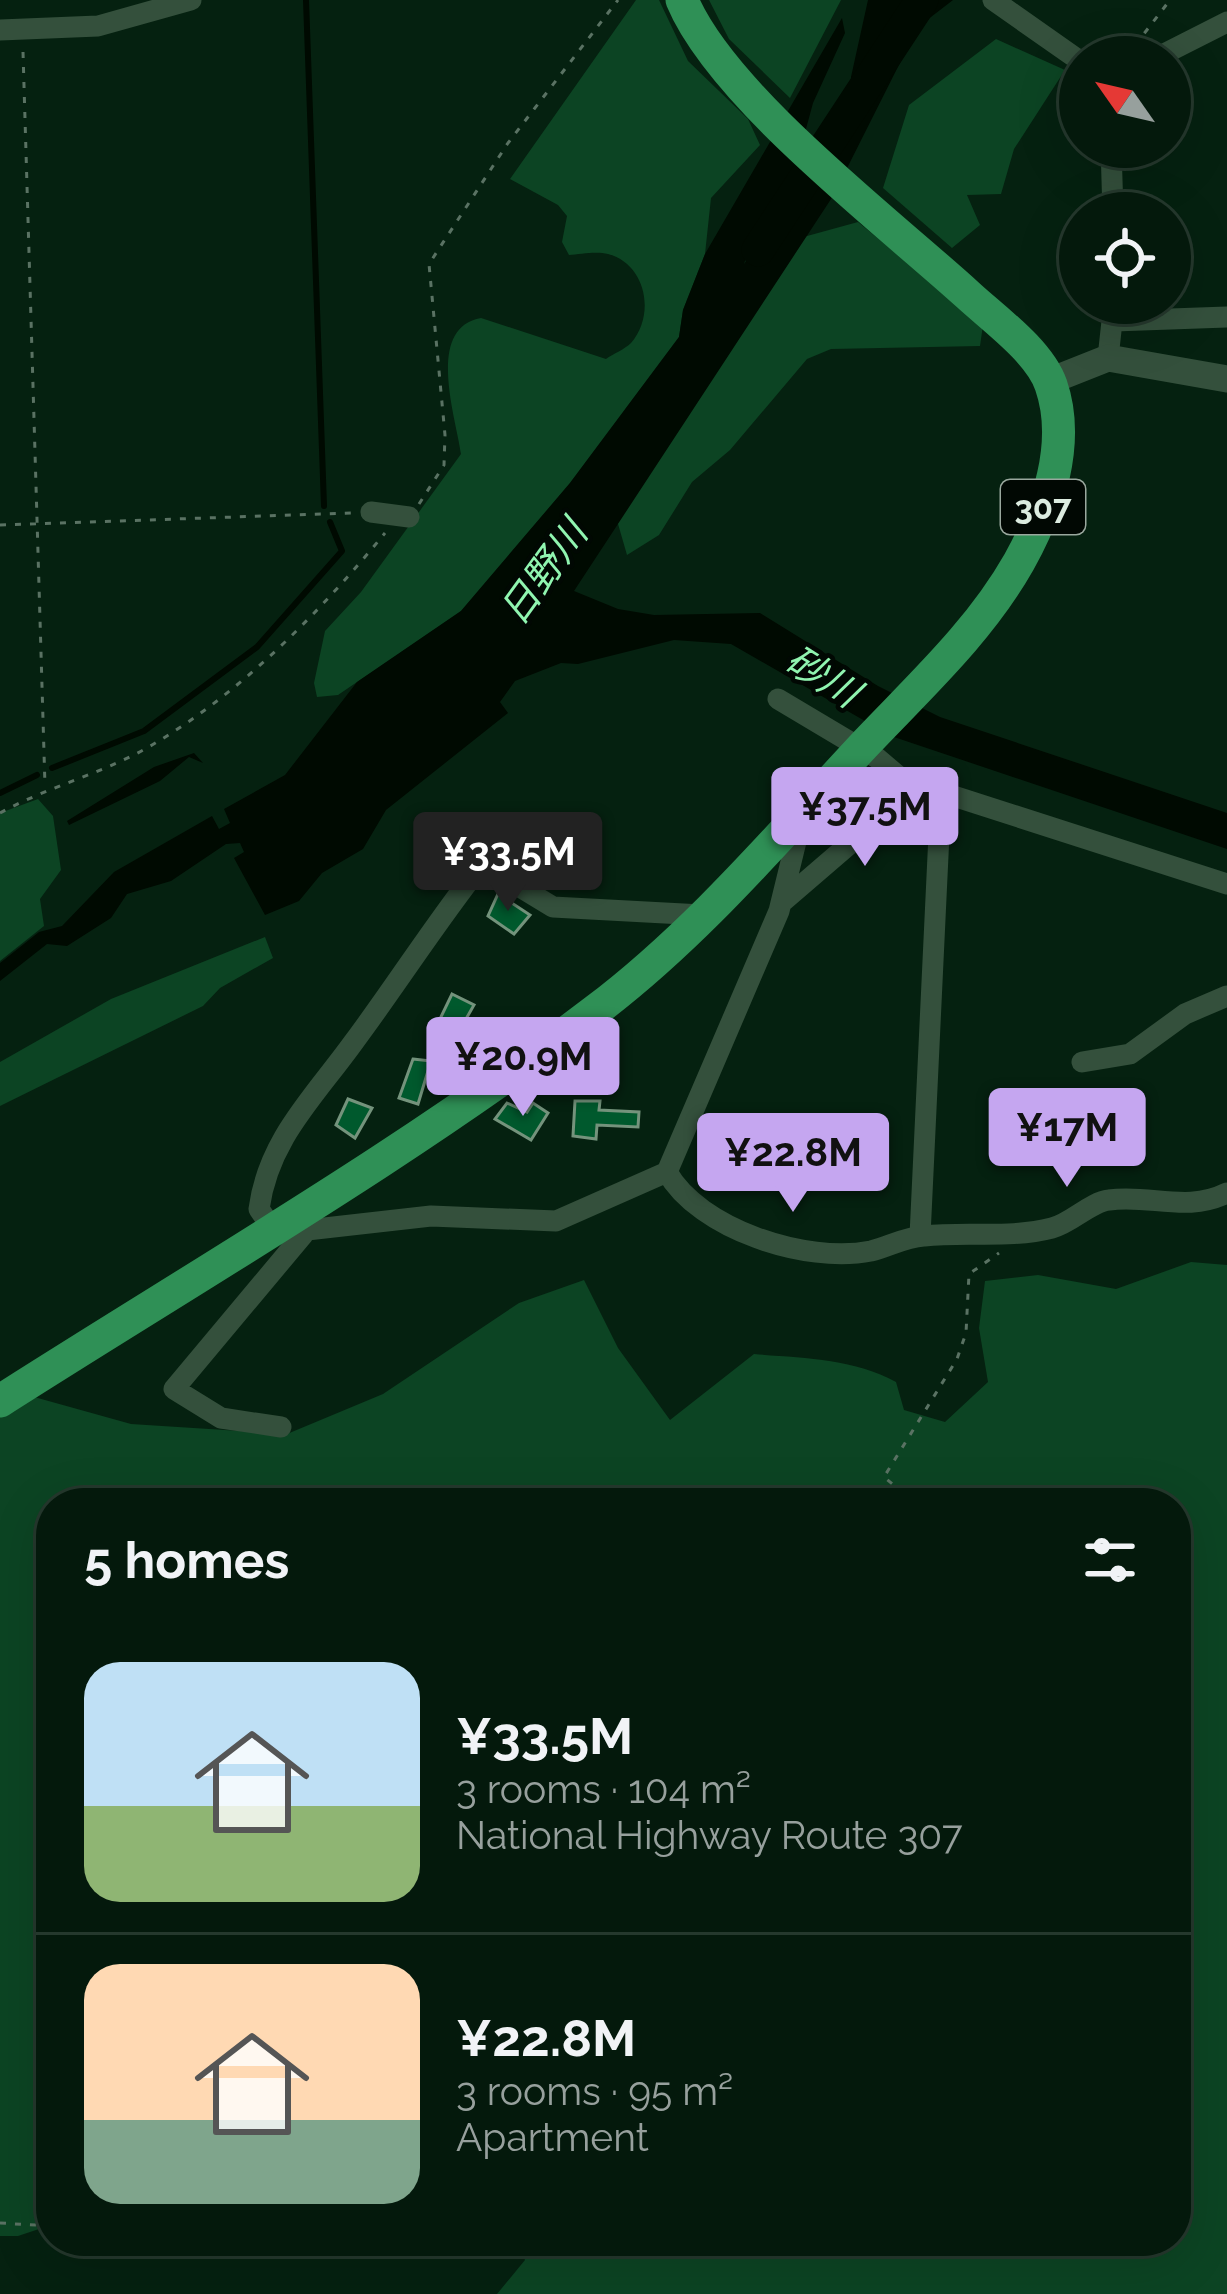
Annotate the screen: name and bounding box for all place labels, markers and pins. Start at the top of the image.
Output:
pin: ¥37.5M [767,767,963,869]
pin: ¥33.5M [410,812,606,914]
pin: ¥20.9M [425,1017,621,1119]
pin: ¥17M [996,1088,1138,1190]
pin: ¥22.8M [695,1113,891,1215]

